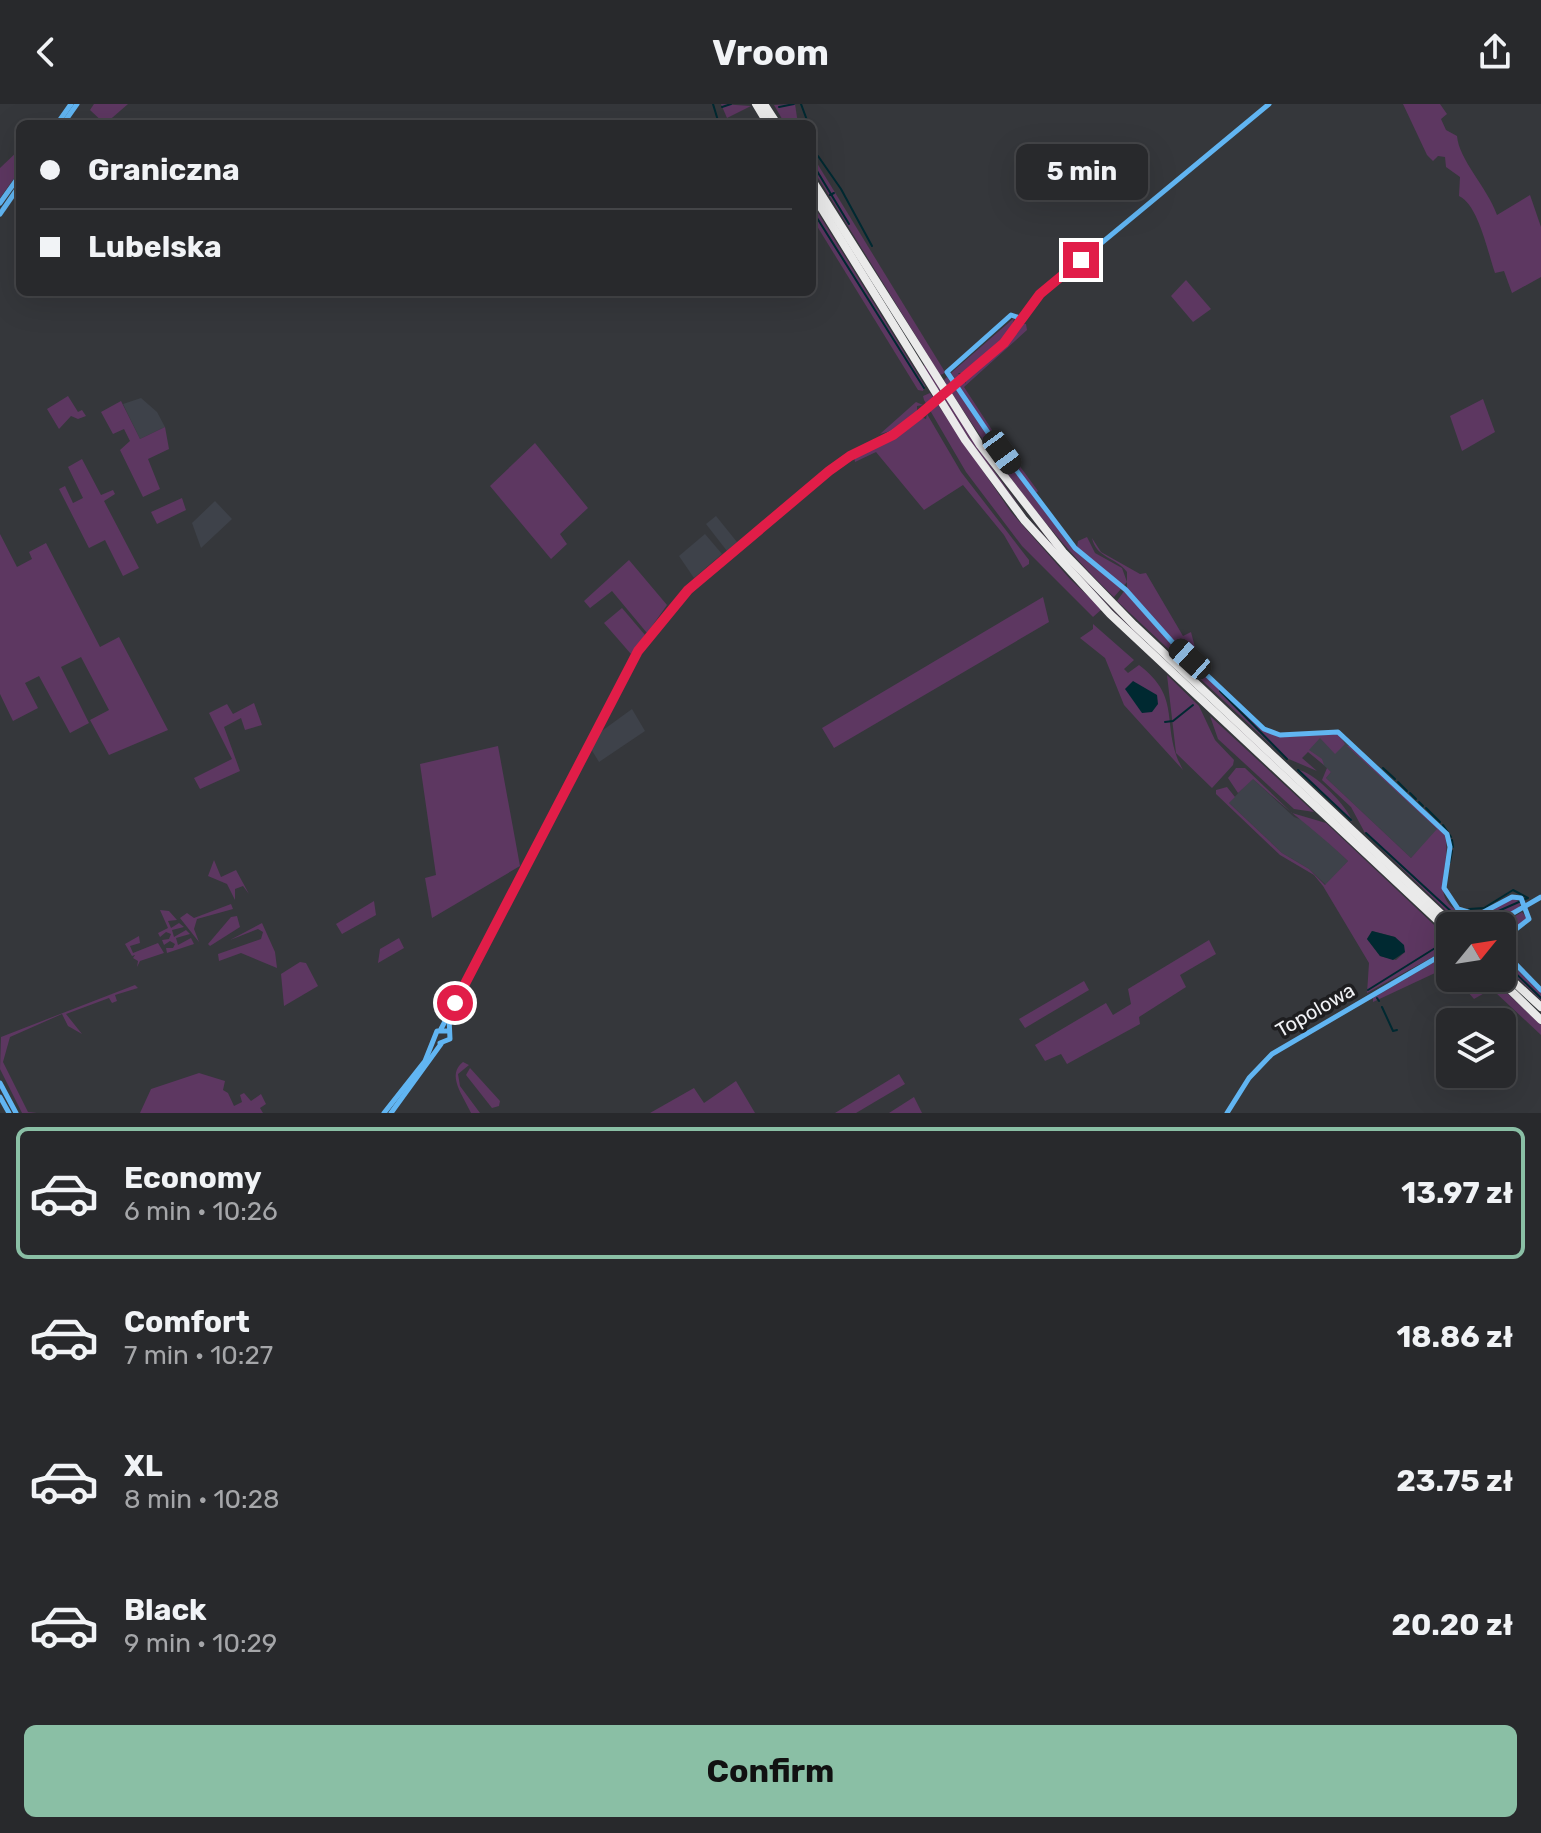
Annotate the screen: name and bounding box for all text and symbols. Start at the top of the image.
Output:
icon: back [24,30,68,74]
icon: share [1473,30,1517,74]
text: Vroom [712,31,829,74]
callout: 5 min [1015,144,1147,200]
text: Graniczna [88,152,240,188]
text: 5 min [1047,156,1117,187]
text: Lubelska [88,229,222,265]
route end [1063,242,1099,278]
car [978,426,1026,478]
car [1164,634,1216,684]
north arrow [1436,912,1516,992]
map controls [1436,912,1516,1088]
street label: Topolowa [1271,978,1359,1042]
route start [437,985,473,1021]
button: layers [1436,1008,1516,1088]
icon: car [28,1157,100,1229]
text: Economy [124,1160,262,1196]
text: 13.97 zł [1401,1175,1513,1211]
text: 6 min · 10:26 [124,1196,278,1227]
icon: car [28,1301,100,1373]
text: Comfort [124,1304,250,1340]
text: 18.86 zł [1396,1319,1513,1355]
text: 7 min · 10:27 [124,1340,273,1371]
icon: car [28,1445,100,1517]
text: XL [124,1448,163,1484]
text: 23.75 zł [1396,1463,1513,1499]
text: 8 min · 10:28 [124,1484,279,1515]
icon: car [28,1589,100,1661]
text: Black [124,1592,207,1628]
text: 20.20 zł [1392,1607,1513,1643]
text: 9 min · 10:29 [124,1628,277,1659]
button: Confirm [24,1725,1517,1817]

